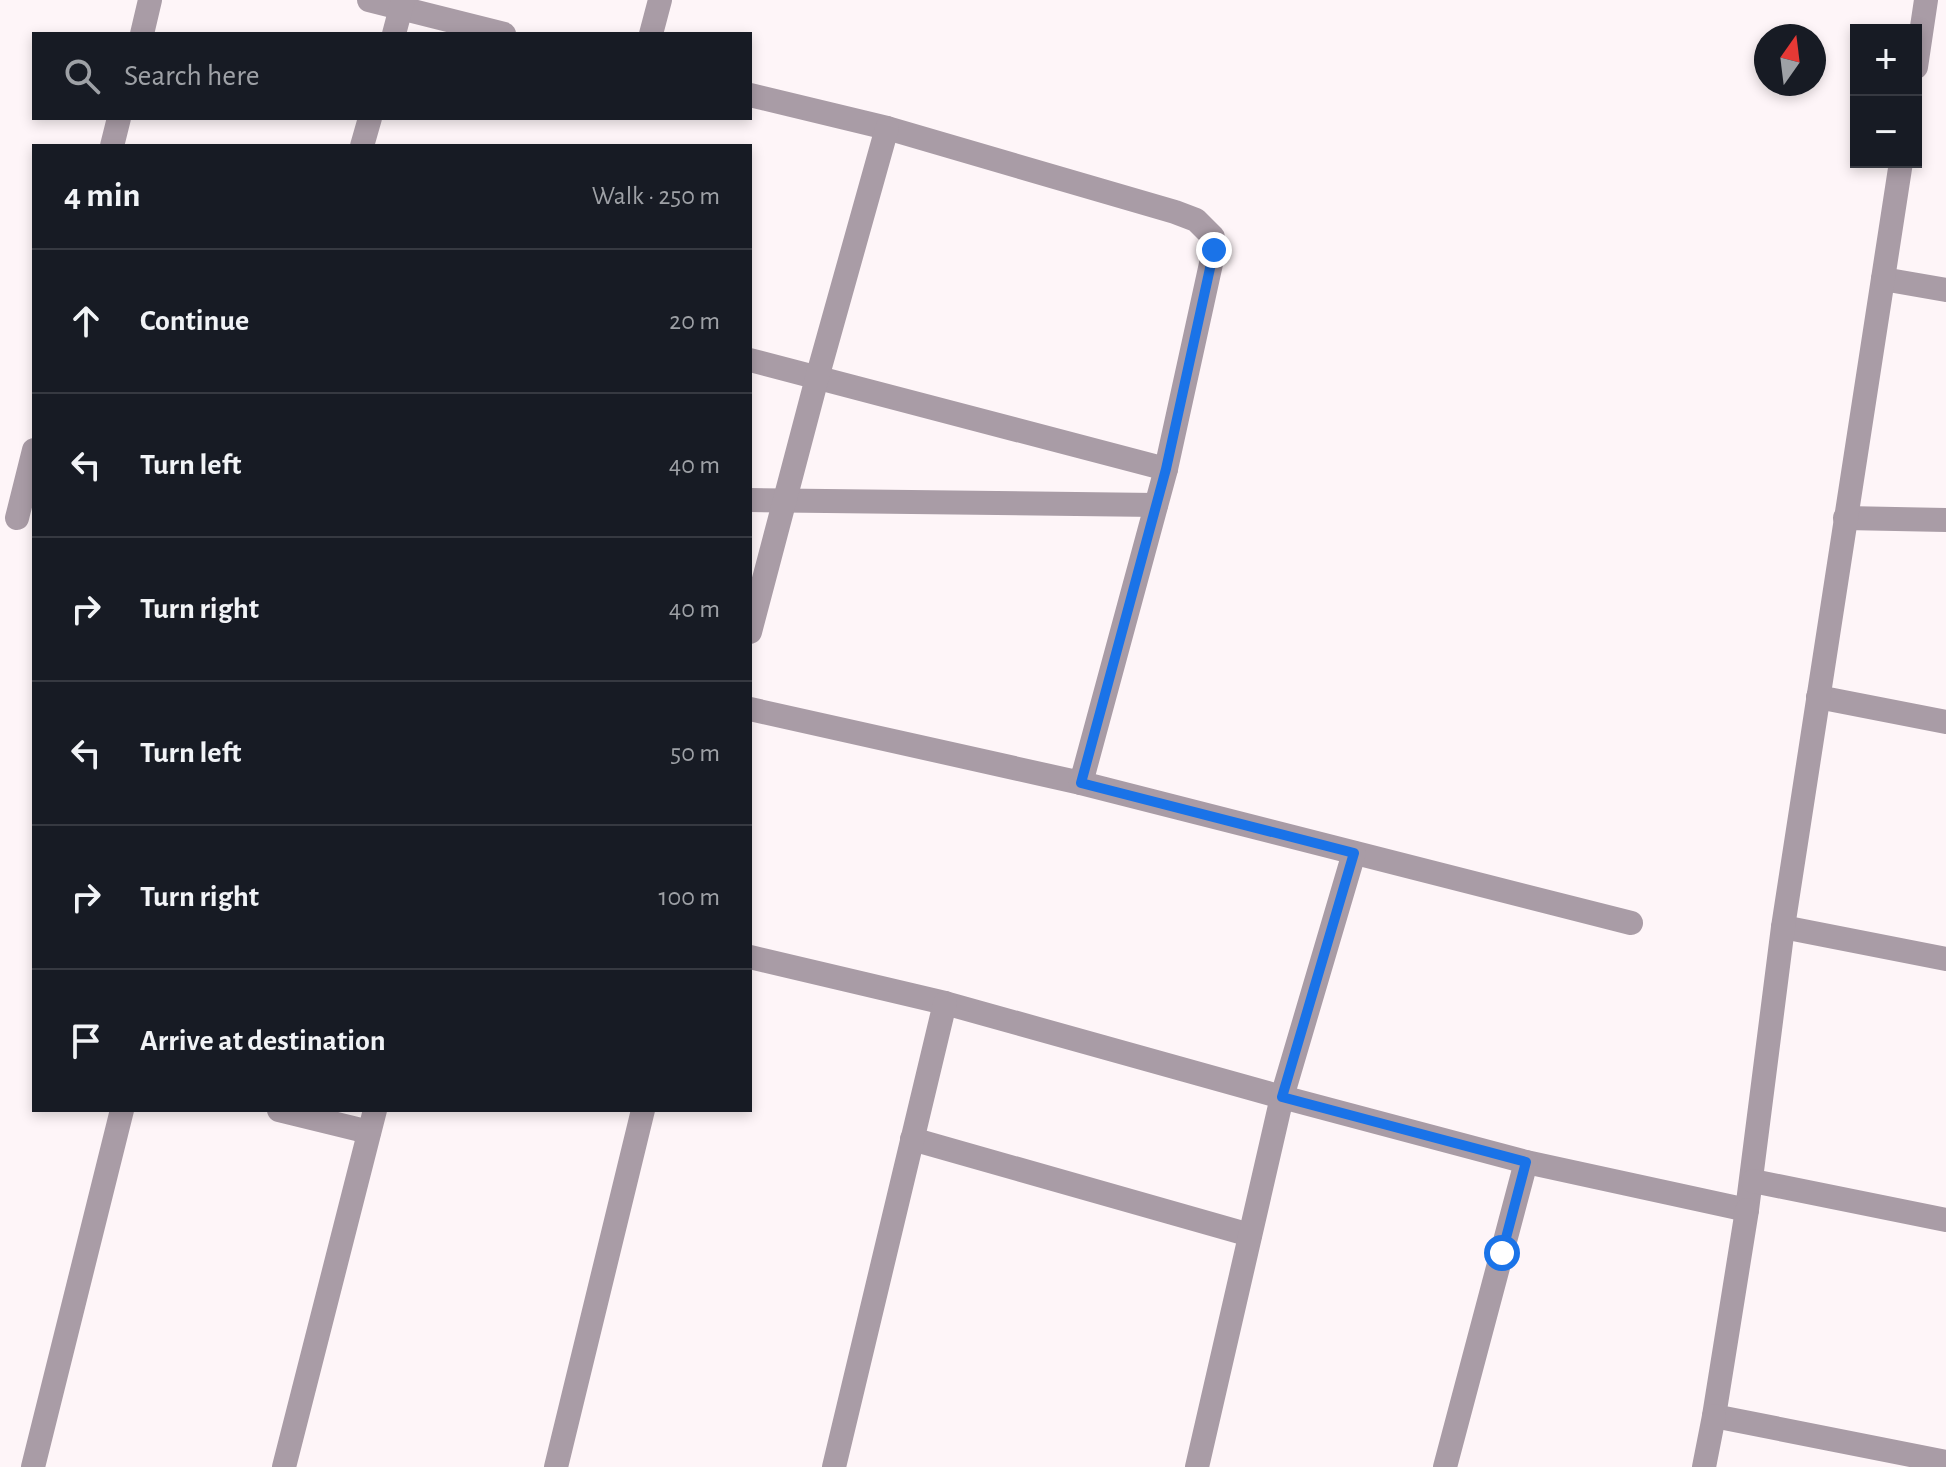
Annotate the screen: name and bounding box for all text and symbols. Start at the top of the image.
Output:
north arrow [1754,24,1826,96]
map controls [1850,24,1922,168]
button: + [1850,24,1922,96]
search box [32,32,752,120]
icon: search [60,54,104,98]
text: Search here [124,61,260,91]
button: − [1850,96,1922,168]
text: 4 min [64,179,141,213]
text: Walk · 250 m [592,183,720,209]
route end [1196,232,1232,268]
icon: ahead [64,299,108,343]
text: Continue [140,306,249,336]
text: 20 m [669,308,720,334]
icon: left [64,443,108,487]
text: Turn left [140,450,241,480]
text: 40 m [669,452,720,478]
icon: right [64,587,108,631]
text: Turn right [140,594,259,624]
text: 40 m [669,596,720,622]
icon: left [64,731,108,775]
text: Turn left [140,738,241,768]
text: 50 m [670,740,720,766]
icon: right [64,875,108,919]
text: Turn right [140,882,259,912]
text: 100 m [659,884,720,910]
icon: arrive [64,1019,108,1063]
text: Arrive at destination [140,1026,386,1056]
route start [1484,1235,1520,1271]

